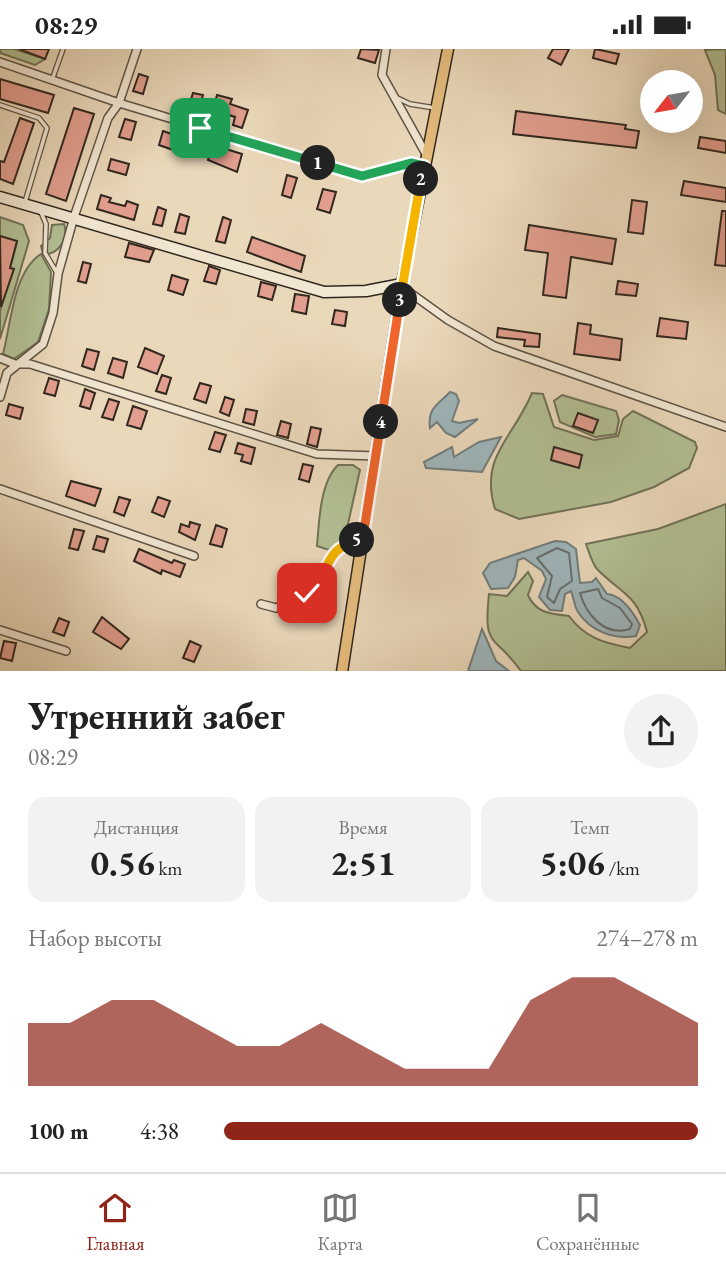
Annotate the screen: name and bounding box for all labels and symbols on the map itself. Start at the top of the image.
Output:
north arrow [640,70,704,133]
pin [170,98,230,158]
pin: 1 [300,145,336,181]
pin: 2 [404,162,438,197]
pin: 3 [382,282,418,317]
pin: 4 [364,405,398,439]
pin: 5 [340,523,374,557]
pin [277,563,337,623]

